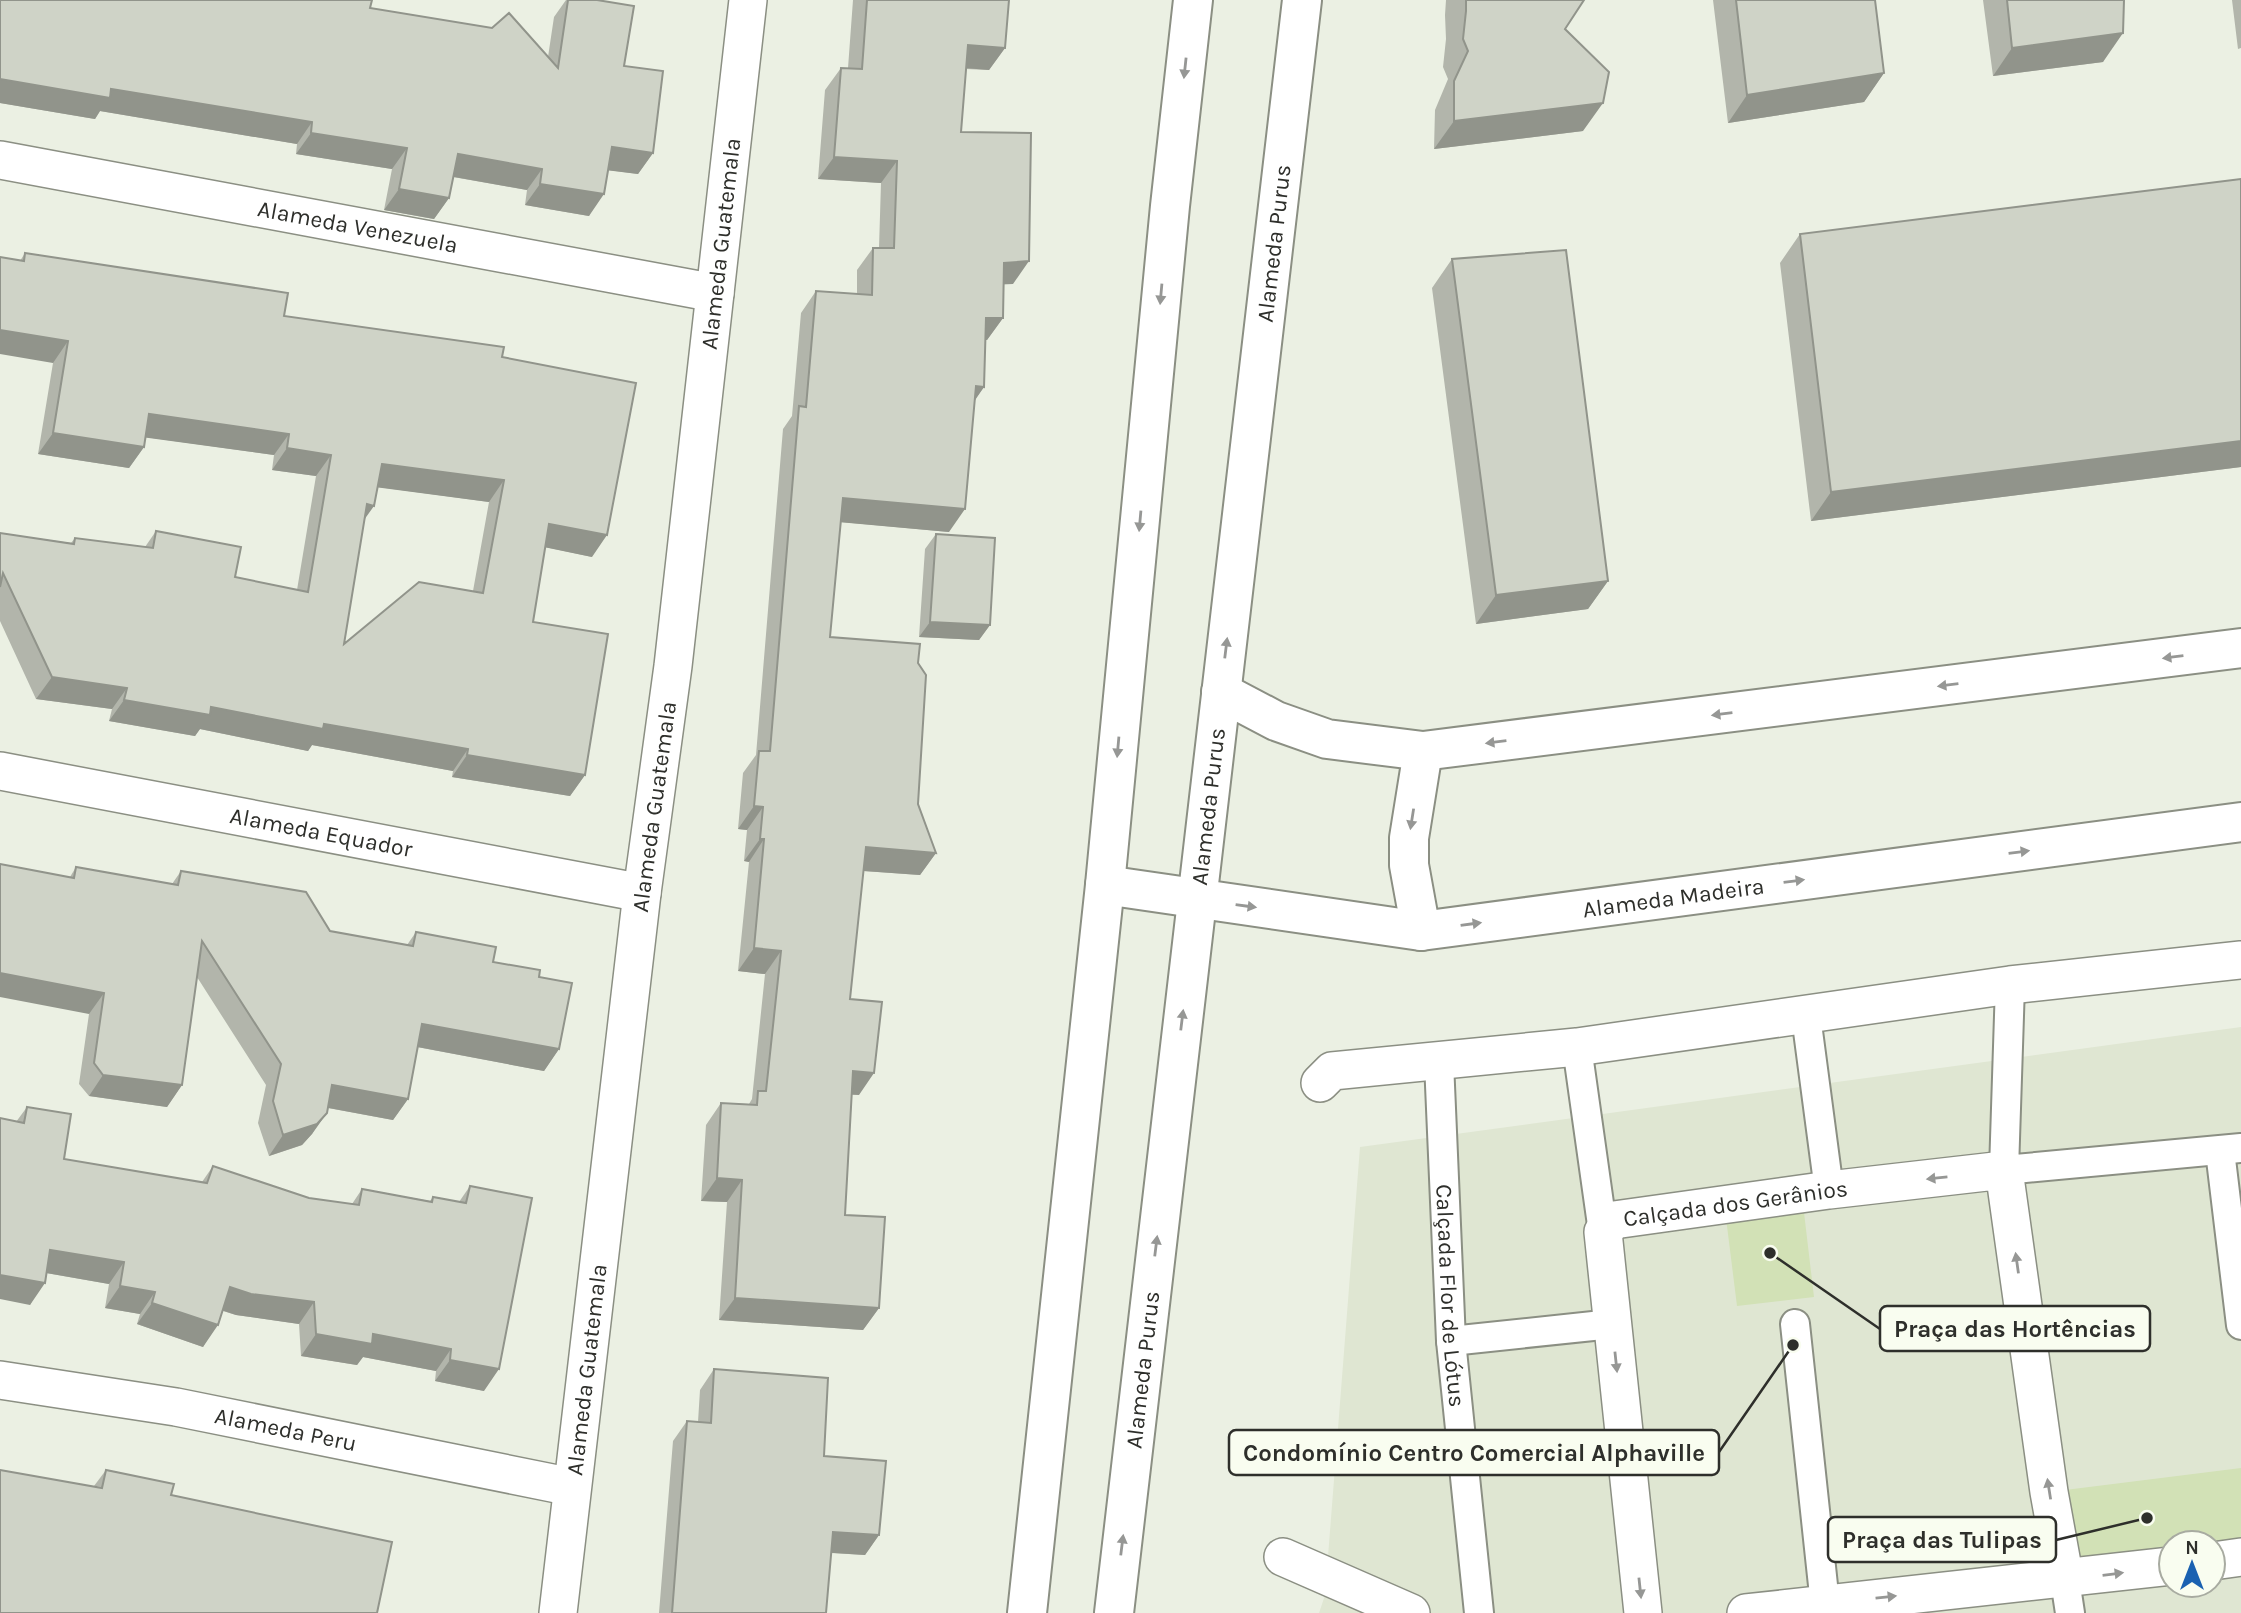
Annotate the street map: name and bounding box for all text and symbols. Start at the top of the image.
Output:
one-way arrow [1180,57,1191,79]
street label: Alameda Guatemala [696,137,746,351]
street label: Alameda Purus [1252,163,1297,324]
street label: Alameda Venezuela [256,195,460,259]
one-way arrow [1155,283,1166,305]
one-way arrow [1134,510,1145,532]
one-way arrow [1221,637,1232,659]
one-way arrow [2162,651,2184,662]
one-way arrow [1936,680,1958,691]
street label: Alameda Guatemala [627,700,682,914]
one-way arrow [1711,708,1733,719]
street label: Alameda Purus [1186,726,1231,887]
one-way arrow [1113,736,1124,758]
one-way arrow [1485,737,1507,748]
street label: Alameda Equador [228,802,415,863]
one-way arrow [1406,808,1417,830]
one-way arrow [2008,846,2030,857]
street label: Alameda Madeira [1581,873,1766,923]
one-way arrow [1783,876,1805,887]
one-way arrow [1235,901,1257,912]
one-way arrow [1460,918,1482,929]
one-way arrow [1177,1009,1188,1031]
one-way arrow [1925,1172,1947,1183]
street label: Calçada dos Gerânios [1622,1175,1849,1233]
street label: Calçada Flor de Lótus [1430,1184,1471,1409]
one-way arrow [1151,1235,1162,1257]
one-way arrow [2012,1252,2023,1274]
street label: Alameda Guatemala [561,1263,613,1477]
street label: Alameda Purus [1120,1289,1165,1450]
callout: Praça das Hortências [1880,1306,2150,1351]
text: Praça das Hortências [1894,1315,2136,1343]
one-way arrow [1611,1351,1622,1373]
street label: Alameda Peru [212,1402,359,1457]
callout: Condomínio Centro Comercial Alphaville [1229,1430,1719,1475]
text: Condomínio Centro Comercial Alphaville [1243,1439,1705,1467]
one-way arrow [2043,1477,2054,1499]
callout: Praça das Tulipas [1828,1517,2056,1562]
text: Praça das Tulipas [1842,1526,2042,1554]
north arrow [2157,1529,2227,1599]
one-way arrow [1116,1534,1127,1556]
text: N [2185,1537,2199,1559]
one-way arrow [2102,1568,2124,1579]
one-way arrow [1635,1577,1646,1599]
one-way arrow [1876,1592,1898,1603]

